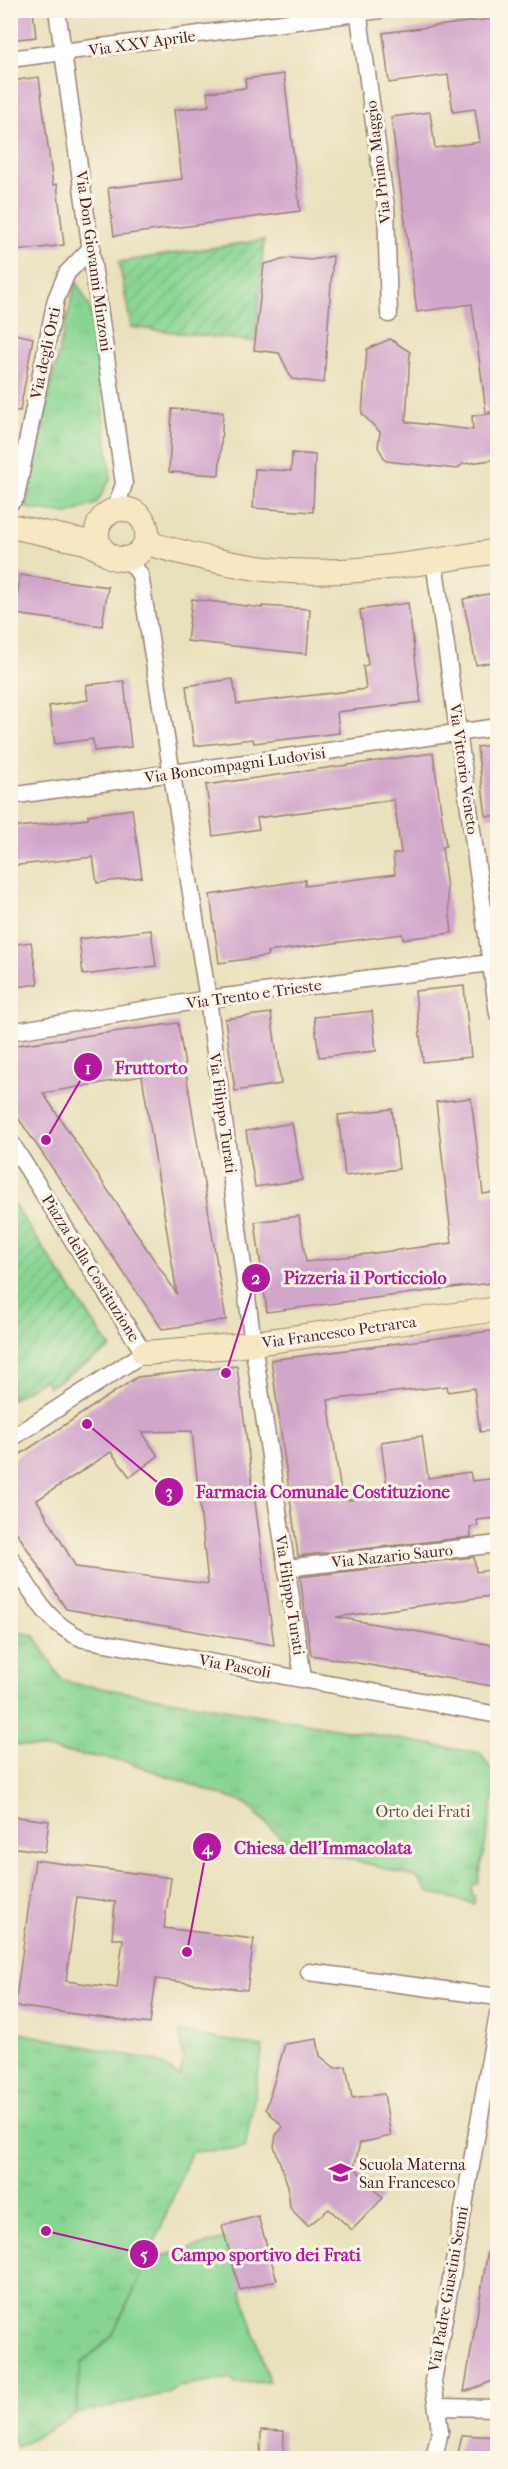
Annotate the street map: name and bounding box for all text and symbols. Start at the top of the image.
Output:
street label: Via XXV Aprile [86,26,197,60]
street label: Via Primo Maggio [361,99,395,226]
street label: Via Don Giovanni Minzoni [72,168,116,353]
street label: Via degli Orti [26,305,64,402]
street label: Via Vittorio Veneto [445,701,483,836]
street label: Via Boncompagni Ludovisi [142,743,327,787]
street label: Via Trento e Trieste [184,975,323,1013]
callout: Fruttorto [73,1049,200,1085]
street label: Via Filippo Turati [205,1051,241,1175]
text: 1 [85,1058,91,1079]
text: Fruttorto [114,1058,187,1079]
street label: Piazza della Costituzione [38,1191,144,1345]
callout: Pizzeria il Porticciolo [241,1260,458,1296]
text: 2 [251,1268,261,1289]
text: Pizzeria il Porticciolo [283,1268,447,1289]
street label: Via Francesco Petrarca [260,1312,418,1352]
callout: Farmacia Comunale Costituzione [154,1474,462,1510]
text: 3 [165,1482,173,1503]
text: Farmacia Comunale Costituzione [195,1482,450,1503]
street label: Via Filippo Turati [271,1533,309,1657]
street label: Via Nazario Sauro [329,1540,454,1572]
street label: Via Pascoli [196,1650,273,1682]
park label: Orto dei Frati [376,1802,471,1821]
callout: Chiesa dell'Immacolata [192,1829,424,1865]
text: 4 [201,1838,214,1859]
text: Chiesa dell'Immacolata [234,1838,413,1859]
place label: Scuola Materna San Francesco [359,2155,466,2192]
school or university icon: Scuola Materna San Francesco [328,2160,354,2186]
street label: Via Padre Giustini Senni [424,2204,472,2374]
callout: Campo sportivo dei Frati [129,2236,372,2272]
text: 5 [140,2245,148,2266]
text: Campo sportivo dei Frati [171,2245,361,2266]

